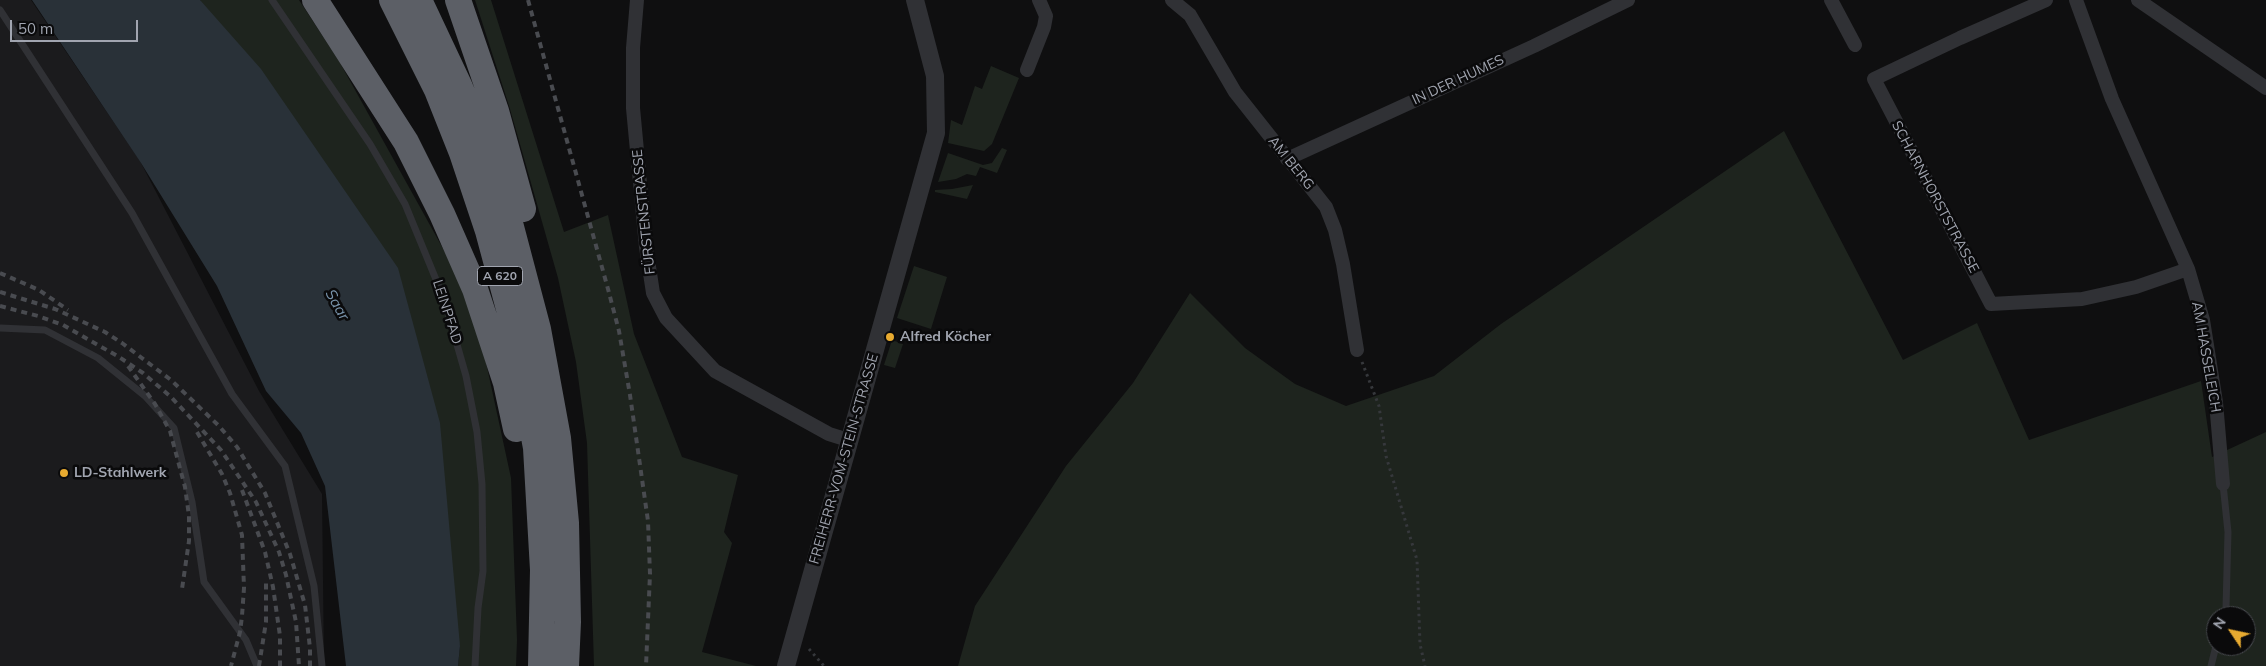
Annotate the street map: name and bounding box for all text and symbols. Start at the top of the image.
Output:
scale bar [12,10,140,42]
text: 50 m [18,19,53,38]
street label: IN DER HUMES [1409,51,1507,109]
street label: SCHARNHORSTSTRASSE [1888,118,1982,276]
street label: AM BERG [1264,133,1318,193]
street label: FÜRSTENSTRASSE [629,149,659,275]
road number: A 620 [478,266,522,286]
street label: LEINPFAD [429,278,465,346]
water label: Saar [321,286,353,324]
street label: AM HASSELEICH [2188,300,2224,414]
place label: Alfred Köcher [900,329,991,345]
marker: Alfred Köcher [884,331,896,343]
street label: FREIHERR-VOM-STEIN-STRASSE [806,352,882,566]
place label: LD-Stahlwerk [74,465,167,481]
marker: LD-Stahlwerk [58,467,70,479]
north arrow [2206,606,2256,656]
text: N [2209,614,2230,633]

